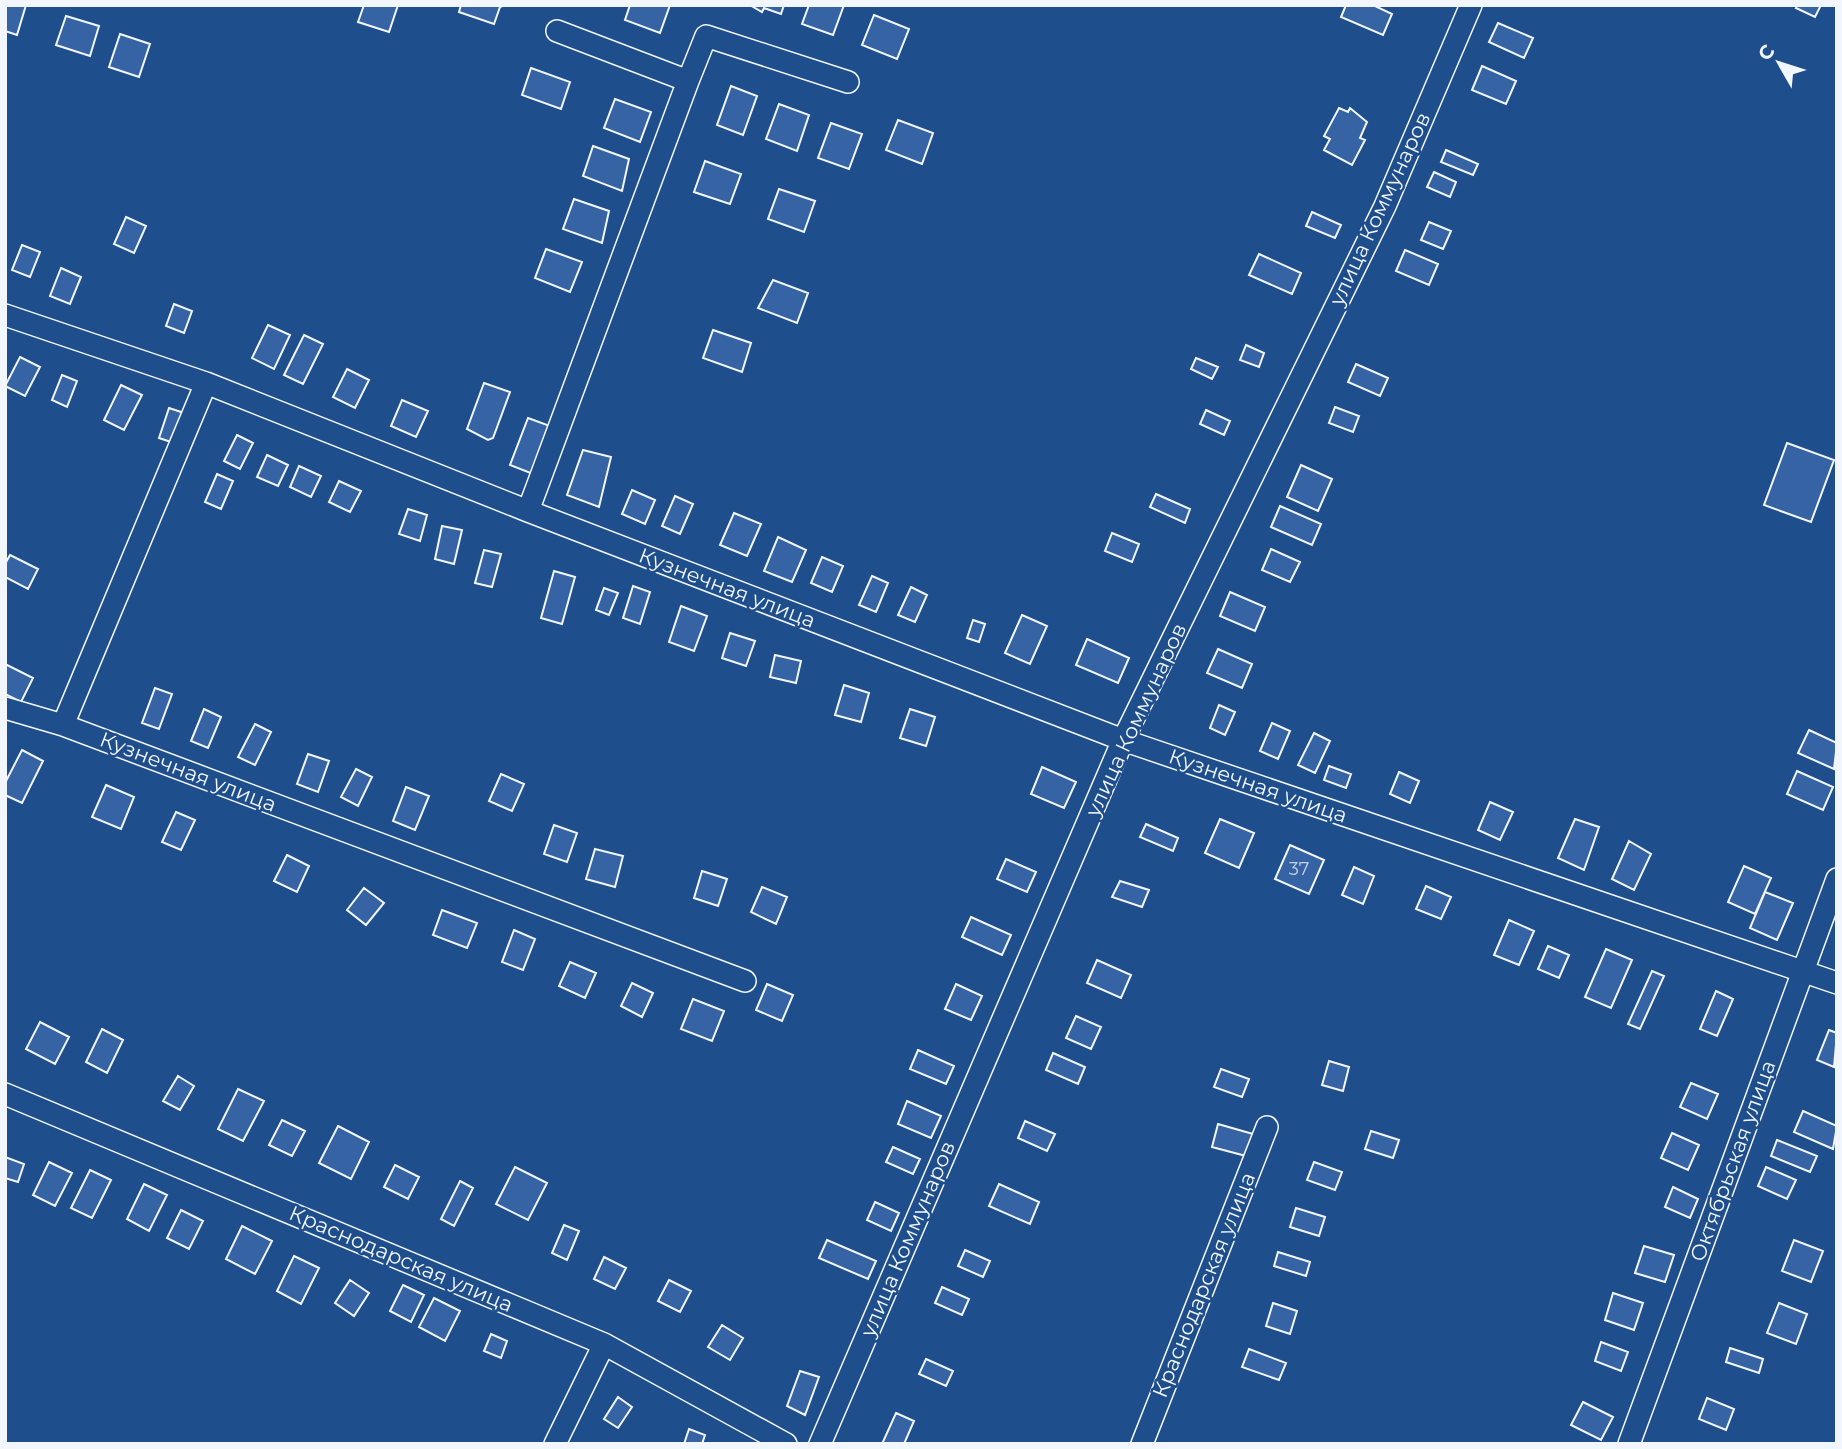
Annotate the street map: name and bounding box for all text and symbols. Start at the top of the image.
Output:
north arrow [1744,28,1814,98]
text: С [1753,40,1780,65]
street label: улица Коммунаров [1323,108,1435,310]
street label: Кузнечная улица [635,542,819,633]
street label: улица Коммунаров [1079,619,1191,821]
street label: Кузнечная улица [96,726,280,817]
street label: Кузнечная улица [1166,743,1351,828]
house number: 37 [1289,858,1309,880]
street label: Октябрьская улица [1684,1057,1781,1265]
street label: улица Коммунаров [855,1137,960,1341]
street label: Краснодарская улица [1147,1169,1260,1401]
street label: Краснодарская улица [286,1200,517,1317]

